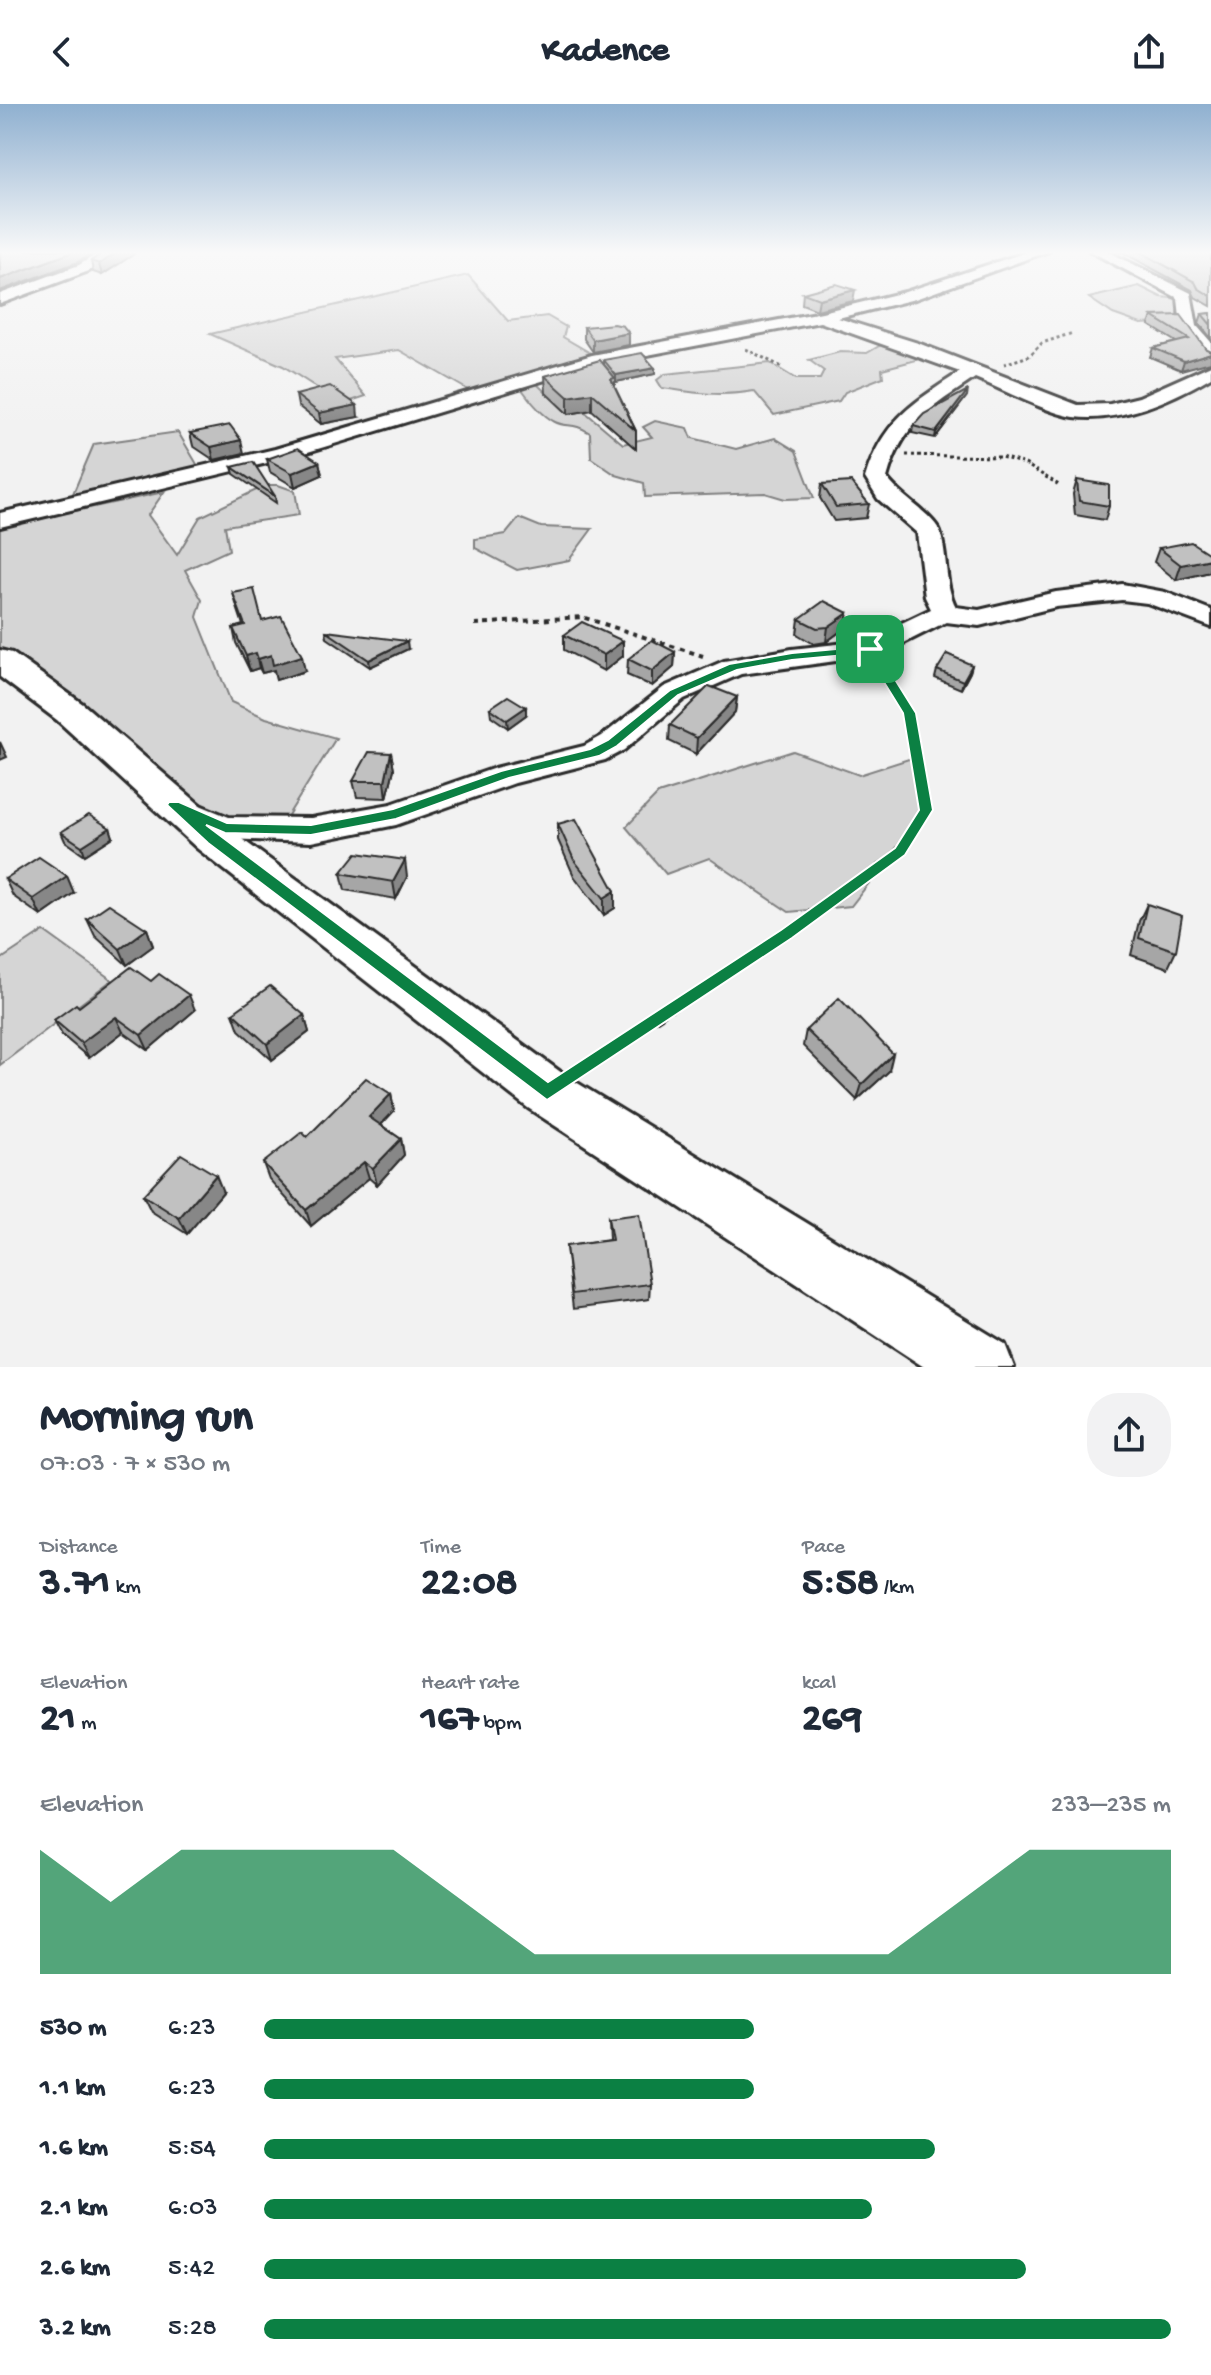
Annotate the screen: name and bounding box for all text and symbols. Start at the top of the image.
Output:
icon: back [40,30,84,74]
icon: share [1127,30,1171,74]
text: Kadence [542,31,669,74]
pin [836,615,904,683]
icon: arrive [848,627,892,671]
button: share [1087,1393,1171,1477]
text: Morning run [40,1394,253,1446]
text: 07:03 · 7 × 530 m [40,1450,230,1481]
text: Distance [40,1535,118,1561]
text: Time [421,1535,461,1561]
text: Pace [802,1535,845,1561]
text: 3.71 [40,1561,110,1608]
text: 22:08 [421,1561,517,1608]
text: 5:58 [802,1561,879,1608]
text: km [110,1575,141,1601]
text: /km [879,1575,914,1601]
text: Elevation [40,1671,127,1697]
text: Heart rate [421,1671,519,1697]
text: kcal [802,1671,836,1697]
text: 21 [40,1697,76,1744]
text: 167 [421,1697,478,1744]
text: 269 [802,1697,862,1744]
text: m [76,1711,97,1737]
text: bpm [478,1711,522,1737]
text: Elevation [40,1791,143,1822]
text: 233–235 m [1051,1791,1171,1822]
text: 530 m [40,2014,107,2045]
text: 6:23 [168,2014,216,2045]
text: 1.1 km [40,2074,105,2105]
text: 6:23 [168,2074,216,2105]
text: 1.6 km [40,2134,108,2165]
text: 5:54 [168,2134,216,2165]
text: 2.1 km [40,2194,108,2225]
text: 6:03 [168,2194,218,2225]
text: 2.6 km [40,2254,110,2285]
text: 5:42 [168,2254,215,2285]
text: 3.2 km [40,2314,111,2345]
text: 5:28 [168,2314,217,2345]

